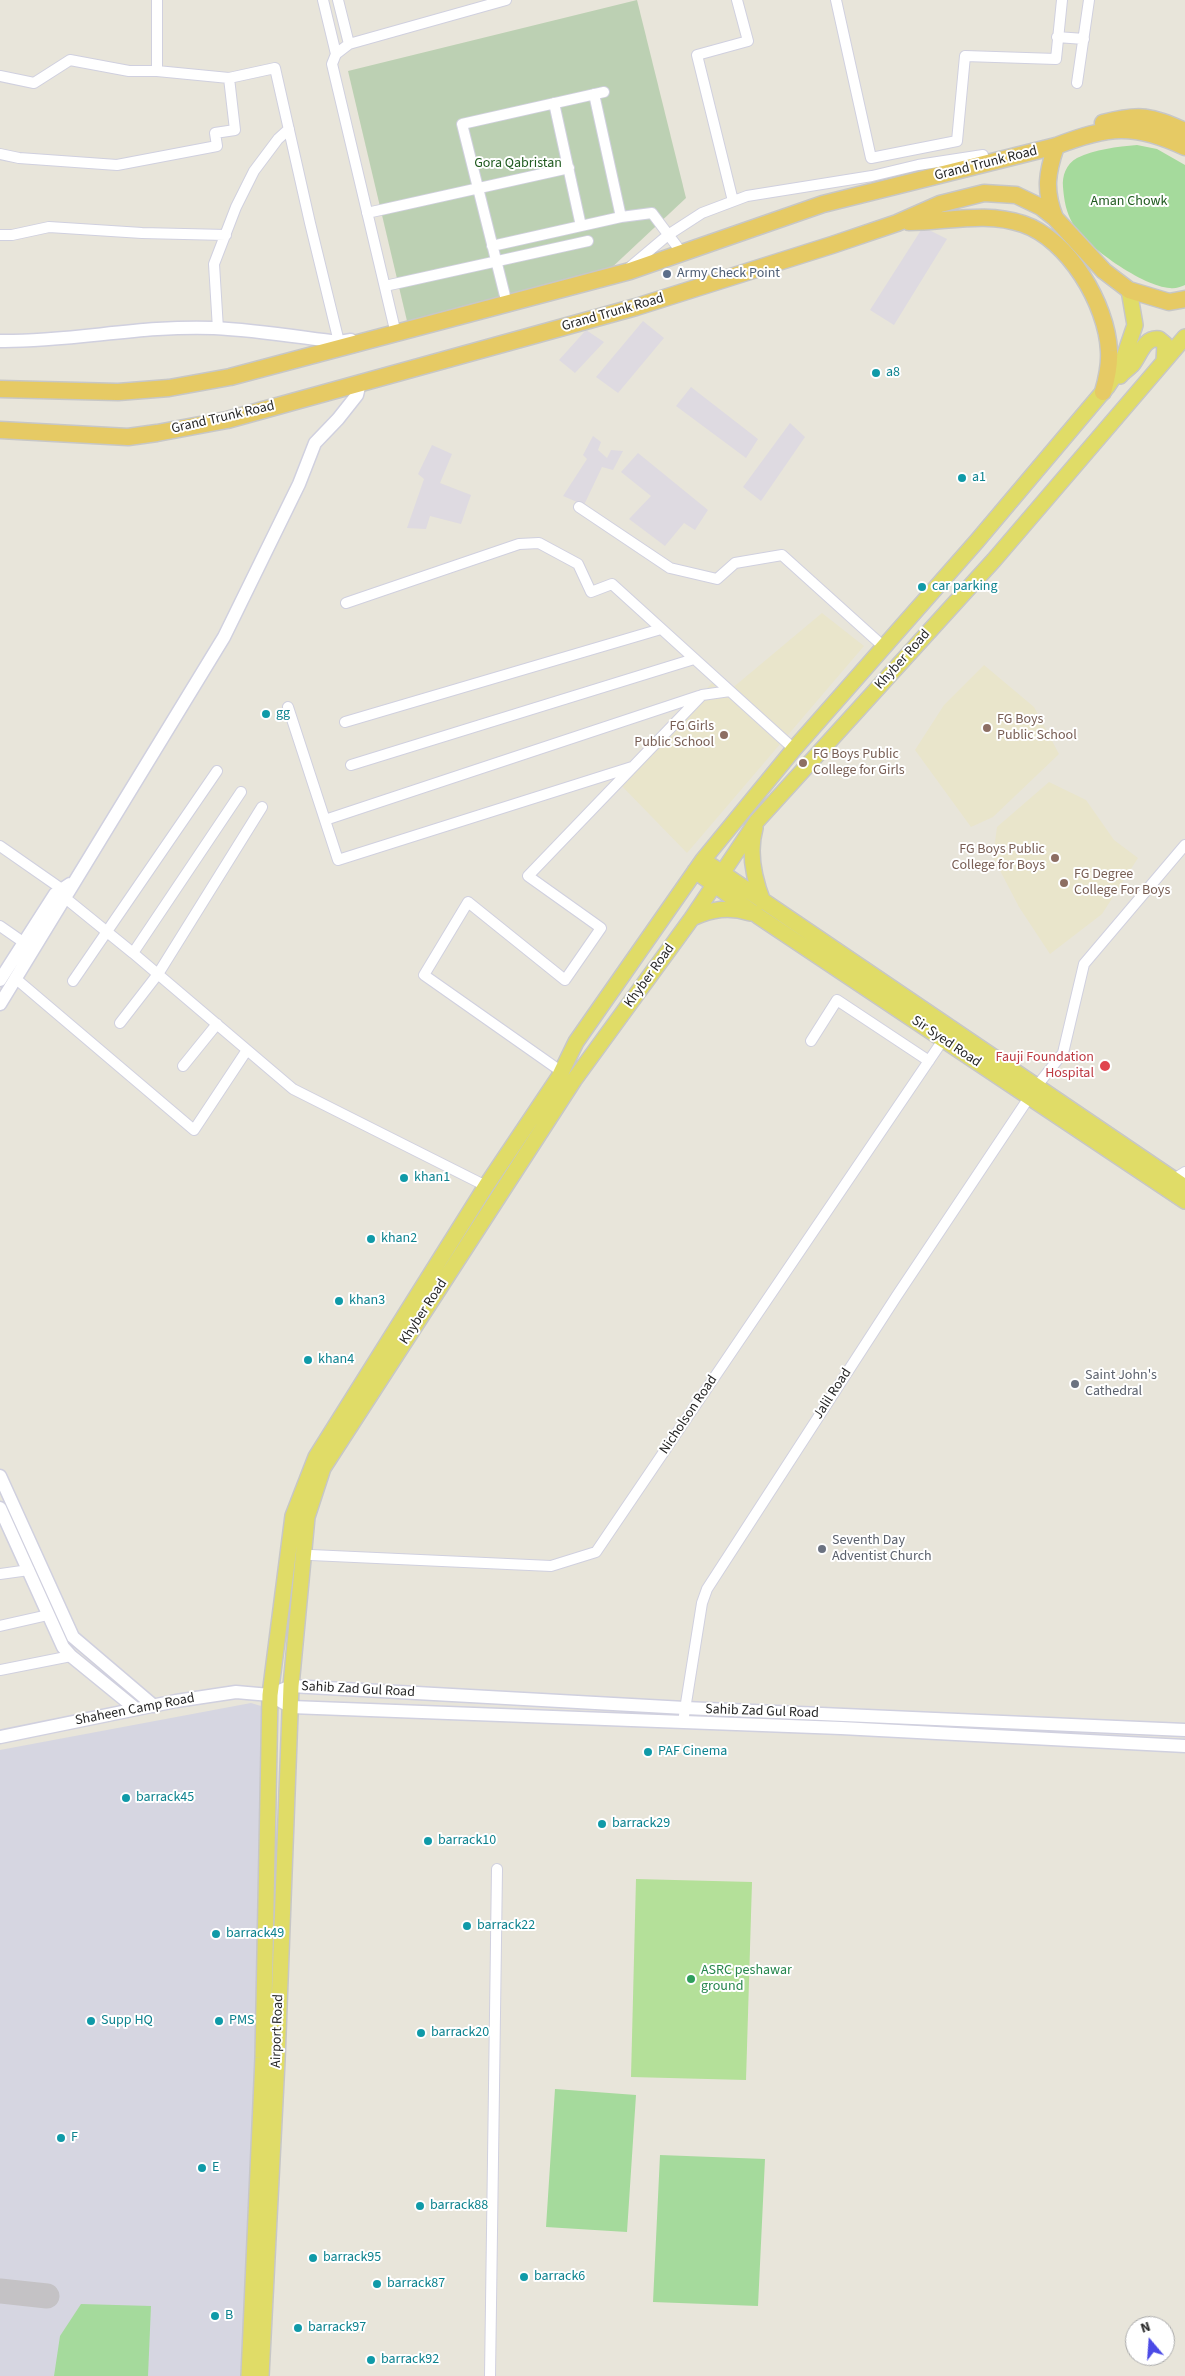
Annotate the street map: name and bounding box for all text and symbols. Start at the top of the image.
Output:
street label: Grand Trunk Road [933,143,1039,185]
park label: Gora Qabristan [474,156,562,172]
park label: Aman Chowk [1091,194,1167,210]
place label: Army Check Point [677,266,780,282]
marker: Army Check Point [661,268,673,280]
street label: Grand Trunk Road [560,290,666,336]
place label: a8 [886,365,900,381]
marker: a8 [870,367,882,379]
street label: Grand Trunk Road [170,398,276,438]
place label: a1 [972,470,986,486]
marker: a1 [956,472,968,484]
place label: car parking [932,579,998,595]
marker: car parking [916,581,928,593]
street label: Khyber Road [872,627,934,693]
place label: gg [276,706,290,722]
marker: gg [260,708,272,720]
place label: FG Boys Public School [997,712,1077,744]
place label: FG Girls Public School [634,719,714,752]
marker: FG Boys Public School [981,722,993,734]
marker: FG Girls Public School [718,729,730,741]
place label: FG Boys Public College for Girls [813,747,905,780]
marker: FG Boys Public College for Girls [797,757,809,769]
place label: FG Boys Public College for Boys [951,842,1045,874]
marker: FG Boys Public College for Boys [1049,852,1061,864]
place label: FG Degree College For Boys [1074,867,1170,900]
marker: FG Degree College For Boys [1058,877,1070,889]
street label: Khyber Road [621,941,679,1011]
street label: Sir Syed Road [908,1013,984,1071]
place label: Fauji Foundation Hospital [996,1050,1094,1082]
marker: Fauji Foundation Hospital [1098,1059,1112,1073]
place label: khan1 [414,1170,450,1186]
marker: khan1 [398,1172,410,1184]
place label: khan2 [381,1231,417,1247]
marker: khan2 [365,1233,377,1245]
street label: Khyber Road [397,1276,451,1348]
place label: khan3 [349,1293,385,1309]
marker: khan3 [333,1295,345,1307]
place label: khan4 [318,1352,354,1368]
marker: khan4 [302,1354,314,1366]
street label: Jalil Road [810,1365,856,1423]
place label: Saint John's Cathedral [1085,1368,1157,1400]
street label: Nicholson Road [656,1372,722,1458]
marker: Saint John's Cathedral [1069,1378,1081,1390]
place label: Seventh Day Adventist Church [832,1533,932,1565]
marker: Seventh Day Adventist Church [816,1543,828,1555]
street label: Sahib Zad Gul Road [301,1679,415,1701]
street label: Shaheen Camp Road [74,1690,196,1730]
street label: Sahib Zad Gul Road [705,1702,819,1722]
place label: PAF Cinema [658,1744,727,1760]
marker: PAF Cinema [642,1746,654,1758]
place label: barrack45 [136,1790,194,1806]
marker: barrack45 [120,1792,132,1804]
place label: barrack29 [612,1816,670,1832]
marker: barrack29 [596,1818,608,1830]
place label: barrack10 [438,1833,496,1849]
marker: barrack10 [422,1835,434,1847]
place label: barrack22 [477,1918,535,1934]
marker: barrack22 [461,1920,473,1932]
place label: barrack49 [226,1926,284,1942]
marker: barrack49 [210,1928,222,1940]
place label: ASRC peshawar ground [701,1963,792,1995]
marker: ASRC peshawar ground [685,1973,697,1985]
street label: Airport Road [268,1994,288,2068]
place label: Supp HQ [101,2013,153,2029]
place label: PMS [229,2013,255,2029]
marker: Supp HQ [85,2015,97,2027]
marker: PMS [213,2015,225,2027]
place label: barrack20 [431,2025,489,2041]
marker: barrack20 [415,2027,427,2039]
place label: F [71,2130,78,2146]
marker: F [55,2132,67,2144]
place label: E [212,2160,219,2176]
marker: E [196,2162,208,2174]
place label: barrack88 [430,2198,488,2214]
marker: barrack88 [414,2200,426,2212]
place label: barrack95 [323,2250,381,2266]
marker: barrack95 [307,2252,319,2264]
place label: barrack6 [534,2269,585,2285]
marker: barrack6 [518,2271,530,2283]
place label: barrack87 [387,2276,445,2292]
marker: barrack87 [371,2278,383,2290]
place label: B [225,2308,233,2324]
marker: B [209,2310,221,2322]
north arrow [1125,2316,1175,2366]
text: N [1138,2317,1153,2339]
place label: barrack97 [308,2320,366,2336]
marker: barrack97 [292,2322,304,2334]
place label: barrack92 [381,2352,439,2368]
marker: barrack92 [365,2354,377,2366]

